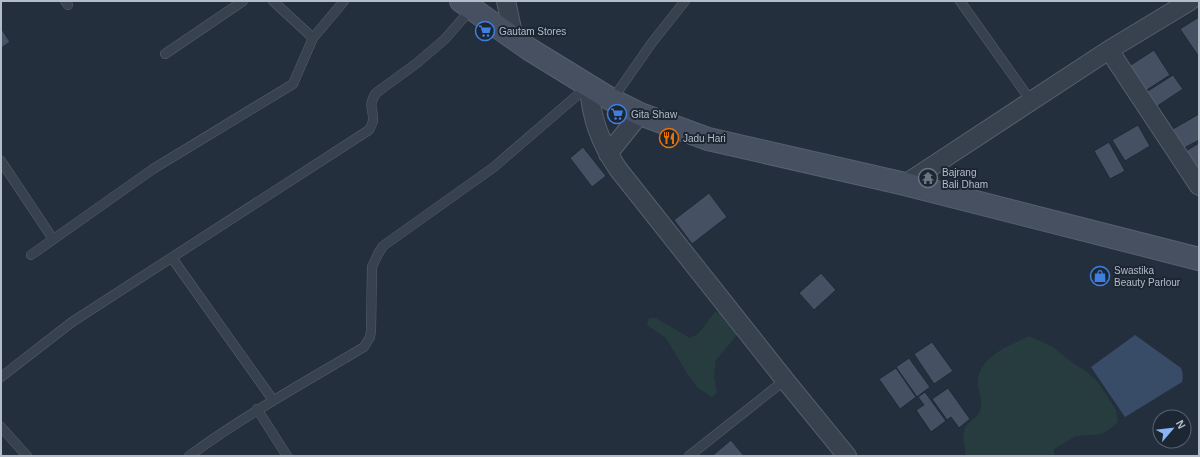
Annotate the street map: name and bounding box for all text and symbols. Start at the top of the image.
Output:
supermarket icon: Gautam Stores [474,20,496,42]
place label: Gautam Stores [499,26,566,37]
supermarket icon: Gita Shaw [606,103,628,125]
place label: Gita Shaw [631,109,678,120]
restaurant icon: Jadu Hari [658,127,680,149]
place label: Jadu Hari [683,133,726,144]
temple icon: Bajrang Bali Dham [917,167,939,189]
place label: Bajrang Bali Dham [942,167,988,190]
shop icon: Swastika Beauty Parlour [1089,265,1111,287]
place label: Swastika Beauty Parlour [1114,265,1181,288]
north arrow [1152,409,1192,449]
text: N [1174,418,1188,431]

